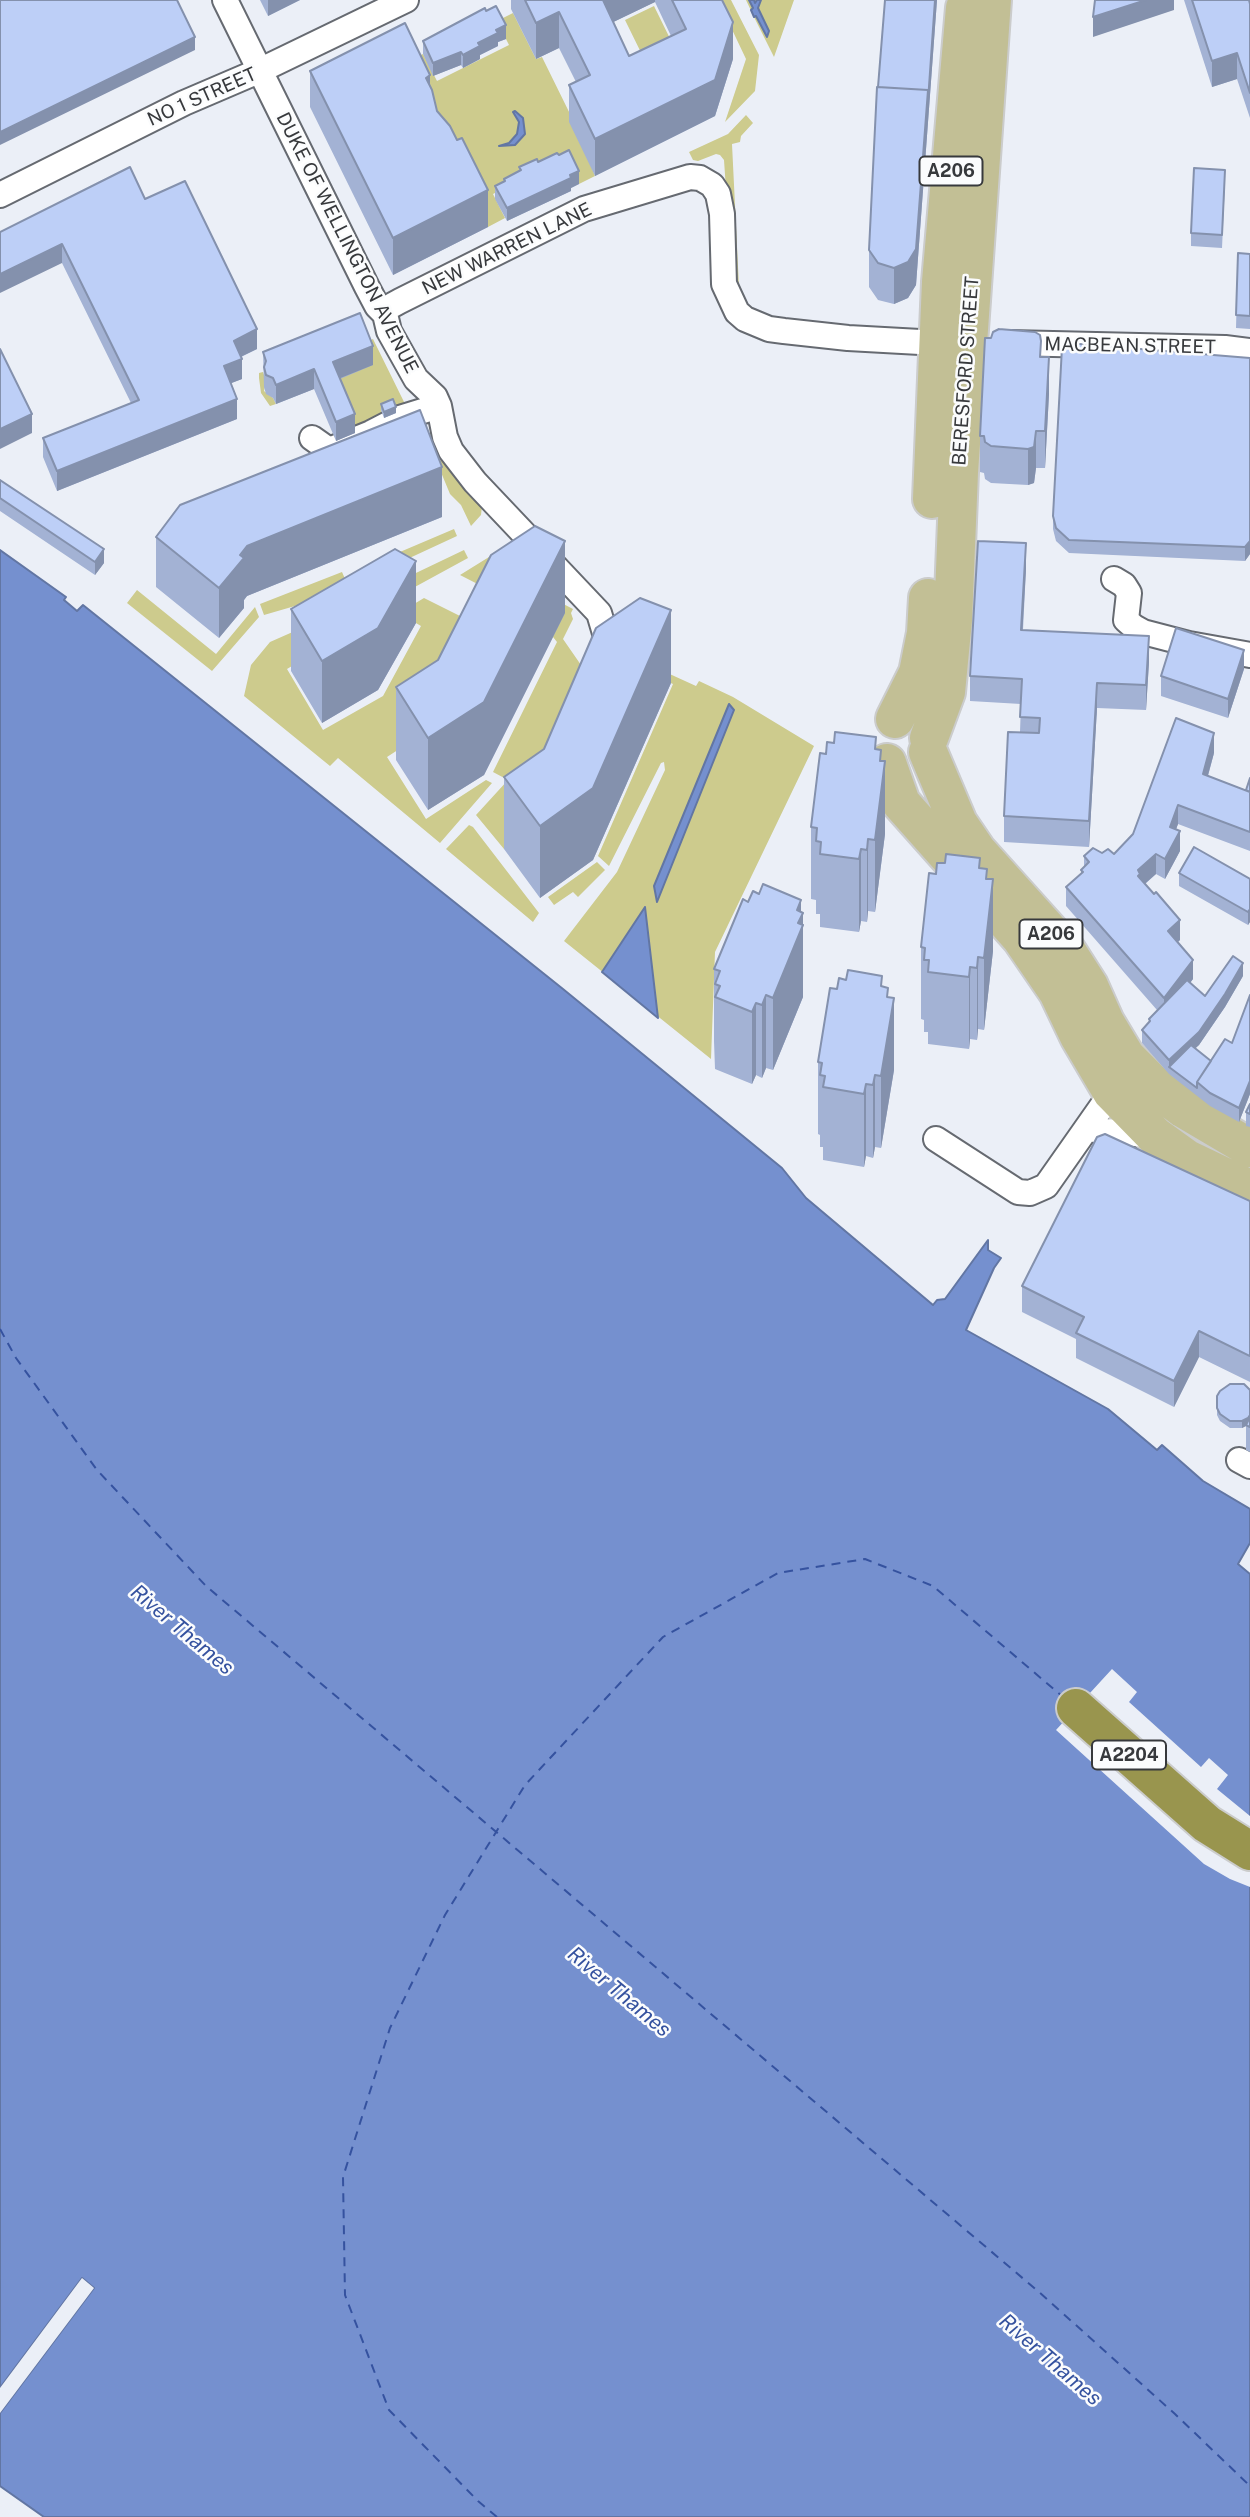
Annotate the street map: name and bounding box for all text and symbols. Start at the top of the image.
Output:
street label: NO 1 STREET [144,63,260,131]
street label: DUKE OF WELLINGTON AVENUE [271,109,423,377]
road number: A206 [920,156,982,186]
street label: NEW WARREN LANE [419,198,595,300]
street label: BERESFORD STREET [948,275,984,467]
street label: MACBEAN STREET [1044,333,1216,359]
road number: A206 [1020,919,1082,948]
water label: River Thames [125,1580,239,1680]
road number: A2204 [1092,1740,1166,1770]
water label: River Thames [562,1942,676,2042]
water label: River Thames [994,2309,1106,2411]

